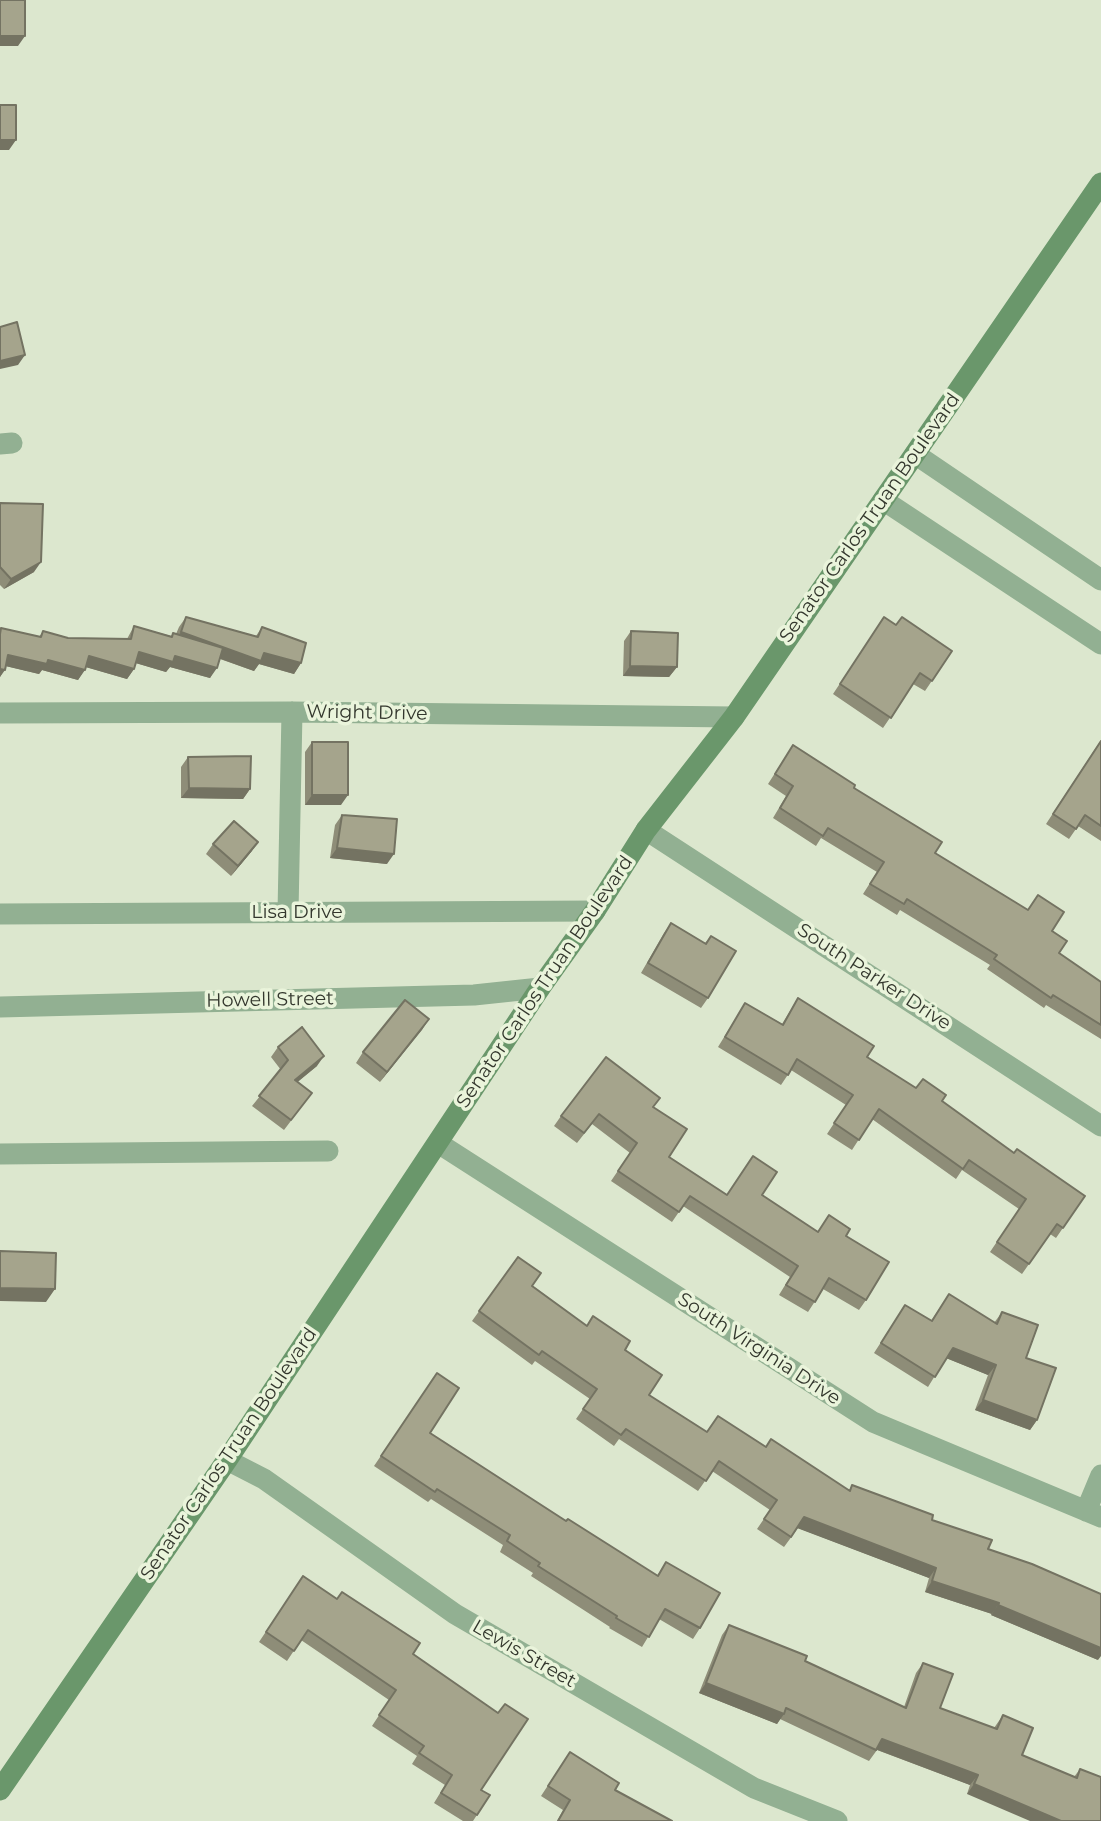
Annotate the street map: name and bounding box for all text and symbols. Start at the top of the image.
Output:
street label: Senator Carlos Truan Boulevard [775,389,965,647]
street label: Wright Drive [306,701,428,725]
street label: Senator Carlos Truan Boulevard [452,852,638,1112]
street label: Lisa Drive [251,901,343,923]
street label: South Parker Drive [793,919,955,1035]
street label: Howell Street [206,987,334,1013]
street label: South Virginia Drive [673,1288,845,1410]
street label: Senator Carlos Truan Boulevard [136,1324,322,1584]
street label: Lewis Street [468,1615,580,1693]

